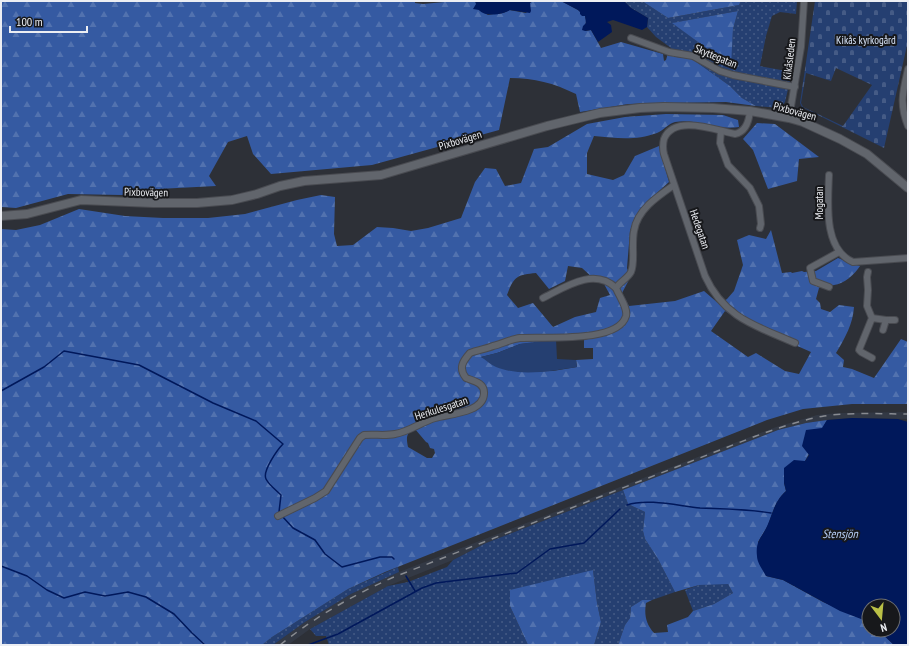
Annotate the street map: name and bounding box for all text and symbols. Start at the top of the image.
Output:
scale bar [10,8,87,34]
text: 100 m [16,14,43,29]
park label: Kikås kyrkogård [836,33,896,47]
street label: Kikåsleden [780,37,798,80]
street label: Skyttegatan [693,41,740,71]
street label: Pixbovägen [772,99,818,124]
street label: Pixbovägen [437,127,483,153]
street label: Pixbovägen [124,185,168,199]
street label: Mogatan [812,186,826,220]
street label: Hedegatan [687,207,713,251]
street label: Herkulesgatan [413,393,469,423]
water label: Stensjön [822,526,859,541]
north arrow [861,598,901,638]
text: N [879,620,889,635]

